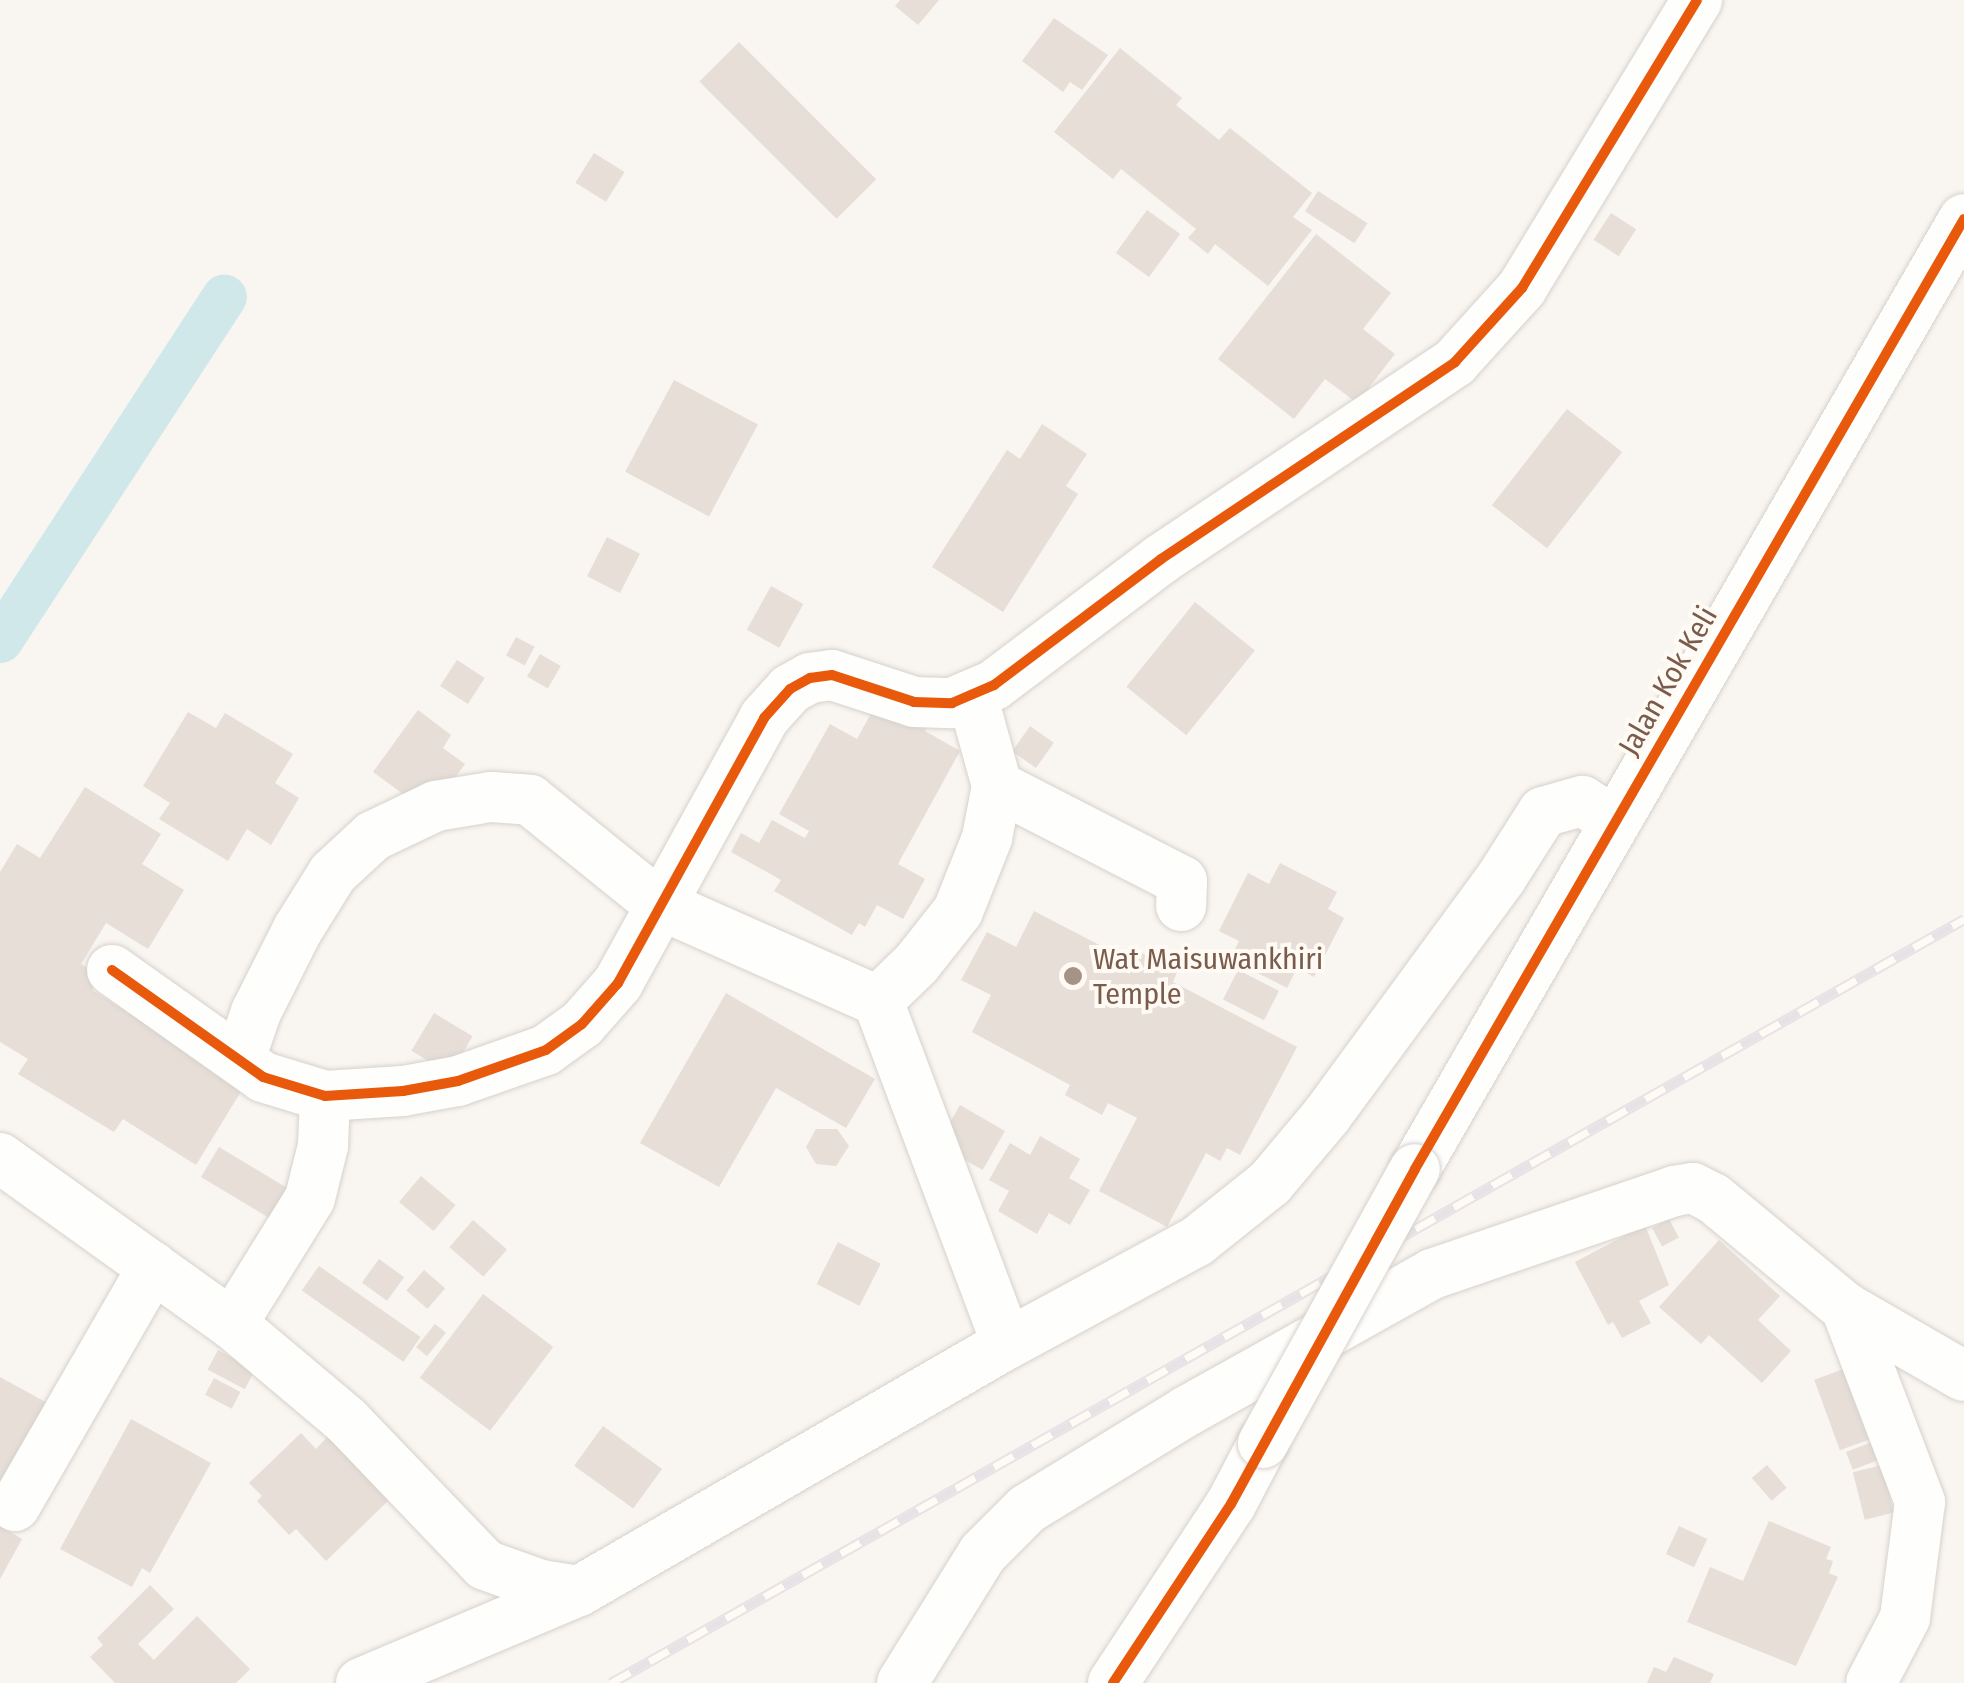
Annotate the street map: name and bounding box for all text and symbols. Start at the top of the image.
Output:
street label: Jalan Kok Keli [1611,600,1725,762]
place label: Wat Maisuwankhiri Temple [1093,941,1323,1012]
marker: Wat Maisuwankhiri Temple [1062,965,1084,987]

